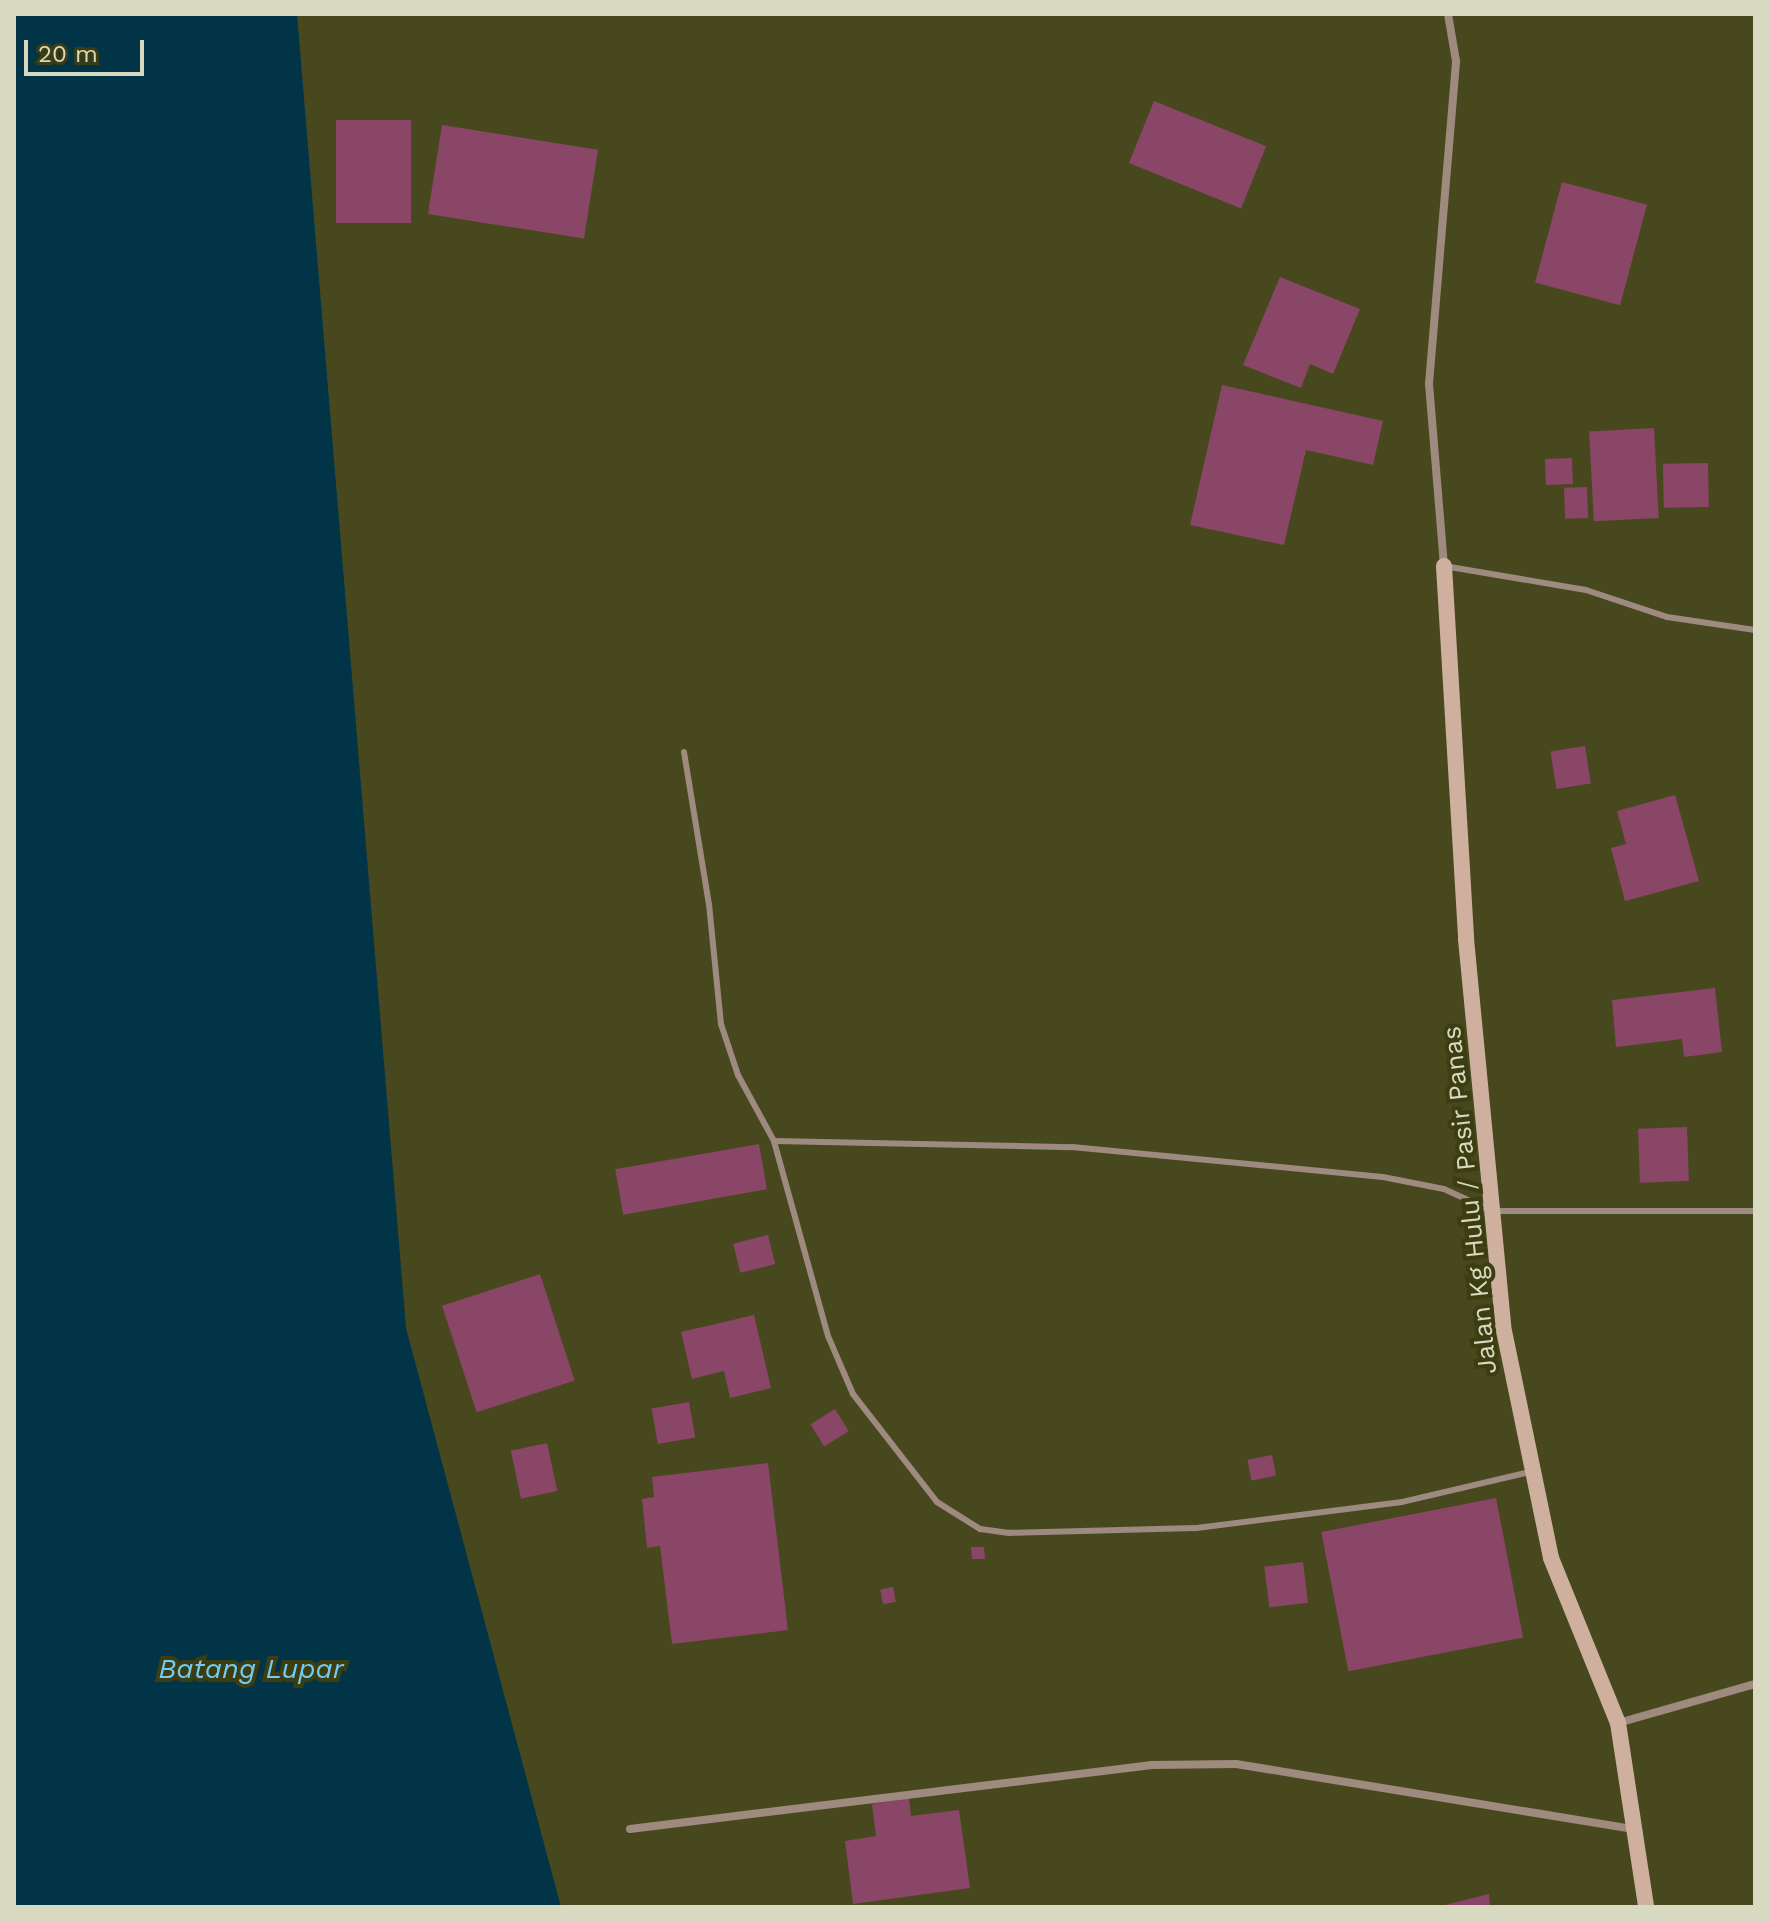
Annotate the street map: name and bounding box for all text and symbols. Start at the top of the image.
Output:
scale bar [28,24,148,74]
text: 20 m [38,40,98,68]
street label: Jalan Kg Hulu / Pasir Panas [1436,1024,1504,1376]
water label: Batang Lupar [158,1652,344,1686]

